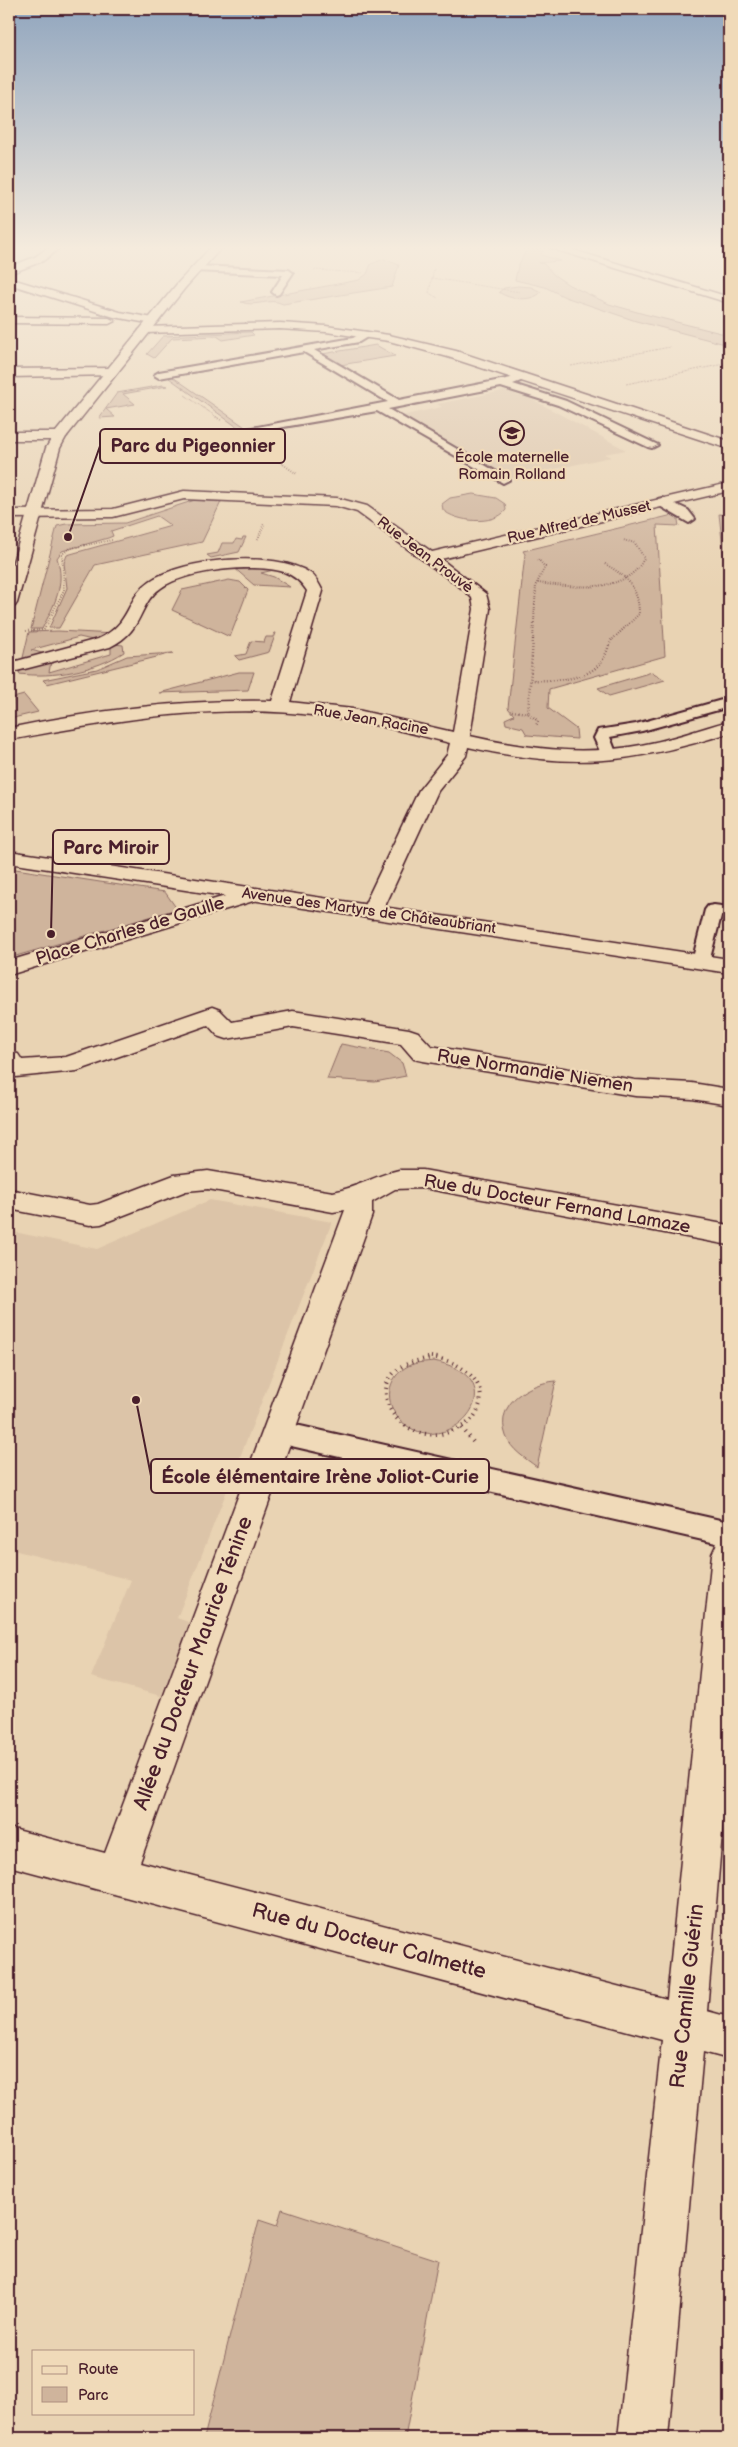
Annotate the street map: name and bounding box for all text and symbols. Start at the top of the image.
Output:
school or university icon: École maternelle Romain Rolland [499,420,525,446]
callout: Parc du Pigeonnier [100,429,285,463]
text: Parc du Pigeonnier [111,435,276,458]
place label: École maternelle Romain Rolland [455,448,569,484]
street label: Rue Alfred de Musset [505,496,653,548]
street label: Rue Jean Prouvé [373,513,477,597]
street label: Rue Jean Racine [312,701,430,739]
callout: Parc Miroir [53,830,169,864]
text: Parc Miroir [63,837,159,860]
street label: Avenue des Martyrs de Châteaubriant [241,884,498,938]
street label: Place Charles de Gaulle [33,892,227,970]
street label: Rue Normandie Niemen [436,1045,634,1097]
street label: Rue du Docteur Fernand Lamaze [422,1170,692,1238]
callout: École élémentaire Irène Joliot-Curie [151,1459,489,1493]
text: École élémentaire Irène Joliot-Curie [161,1465,479,1489]
street label: Allée du Docteur Maurice Ténine [128,1513,258,1813]
street label: Rue du Docteur Calmette [249,1898,489,1984]
street label: Rue Camille Guérin [665,1902,709,2090]
legend [32,2350,195,2414]
text: Route [78,2360,119,2379]
text: Parc [78,2386,108,2405]

